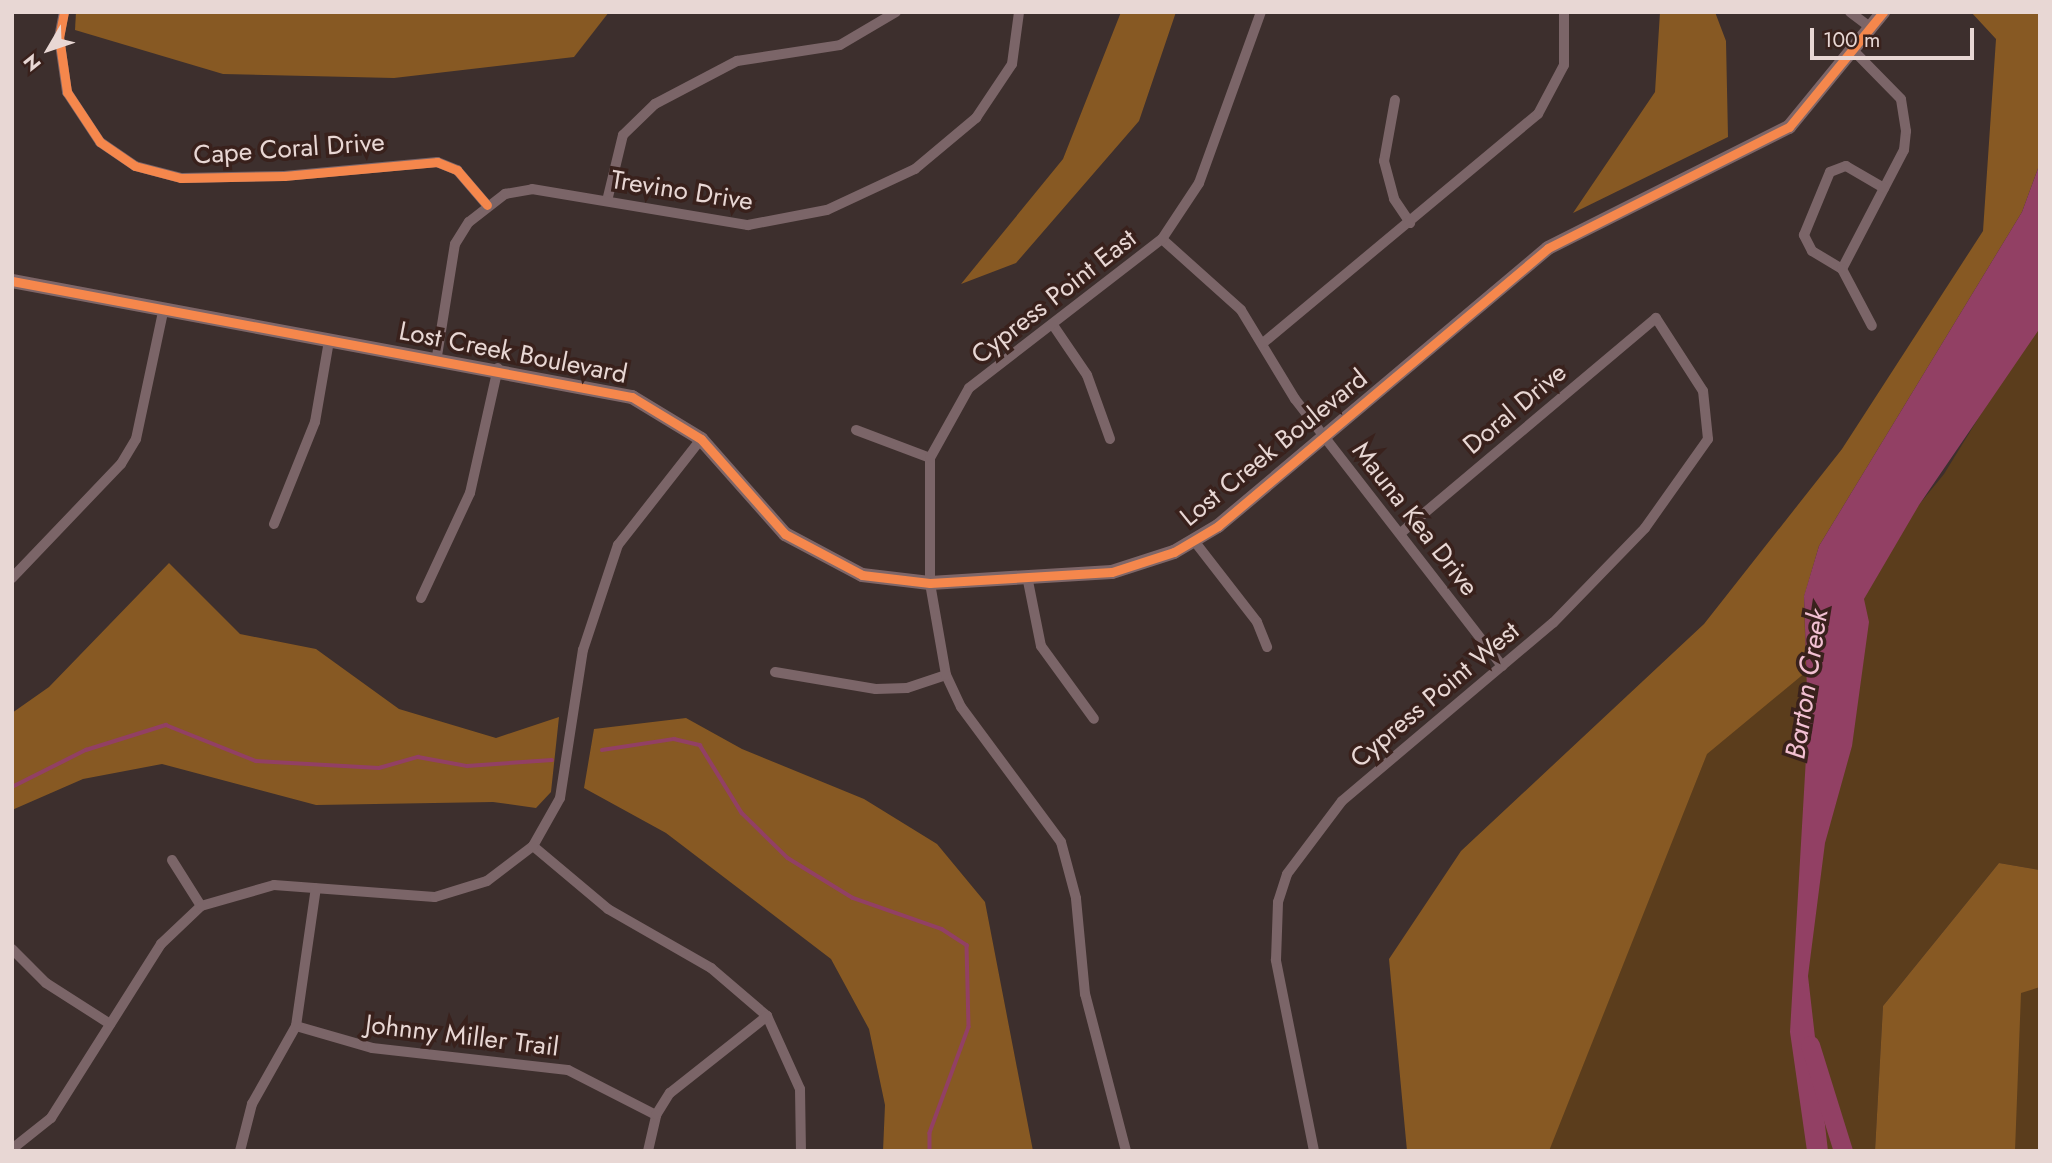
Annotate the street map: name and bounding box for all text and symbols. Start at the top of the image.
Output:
north arrow [14,14,84,84]
scale bar [1814,14,1979,58]
text: 100 m [1823,25,1880,55]
text: N [17,48,48,77]
street label: Cape Coral Drive [192,127,386,171]
street label: Trevino Drive [609,164,755,218]
street label: Cypress Point East [965,223,1143,371]
street label: Lost Creek Boulevard [396,316,630,390]
street label: Doral Drive [1457,357,1573,461]
street label: Lost Creek Boulevard [1174,363,1374,533]
street label: Mauna Kea Drive [1345,436,1485,602]
water label: Barton Creek [1779,607,1835,761]
street label: Cypress Point West [1344,615,1526,775]
street label: Johnny Miller Trail [364,1009,560,1063]

